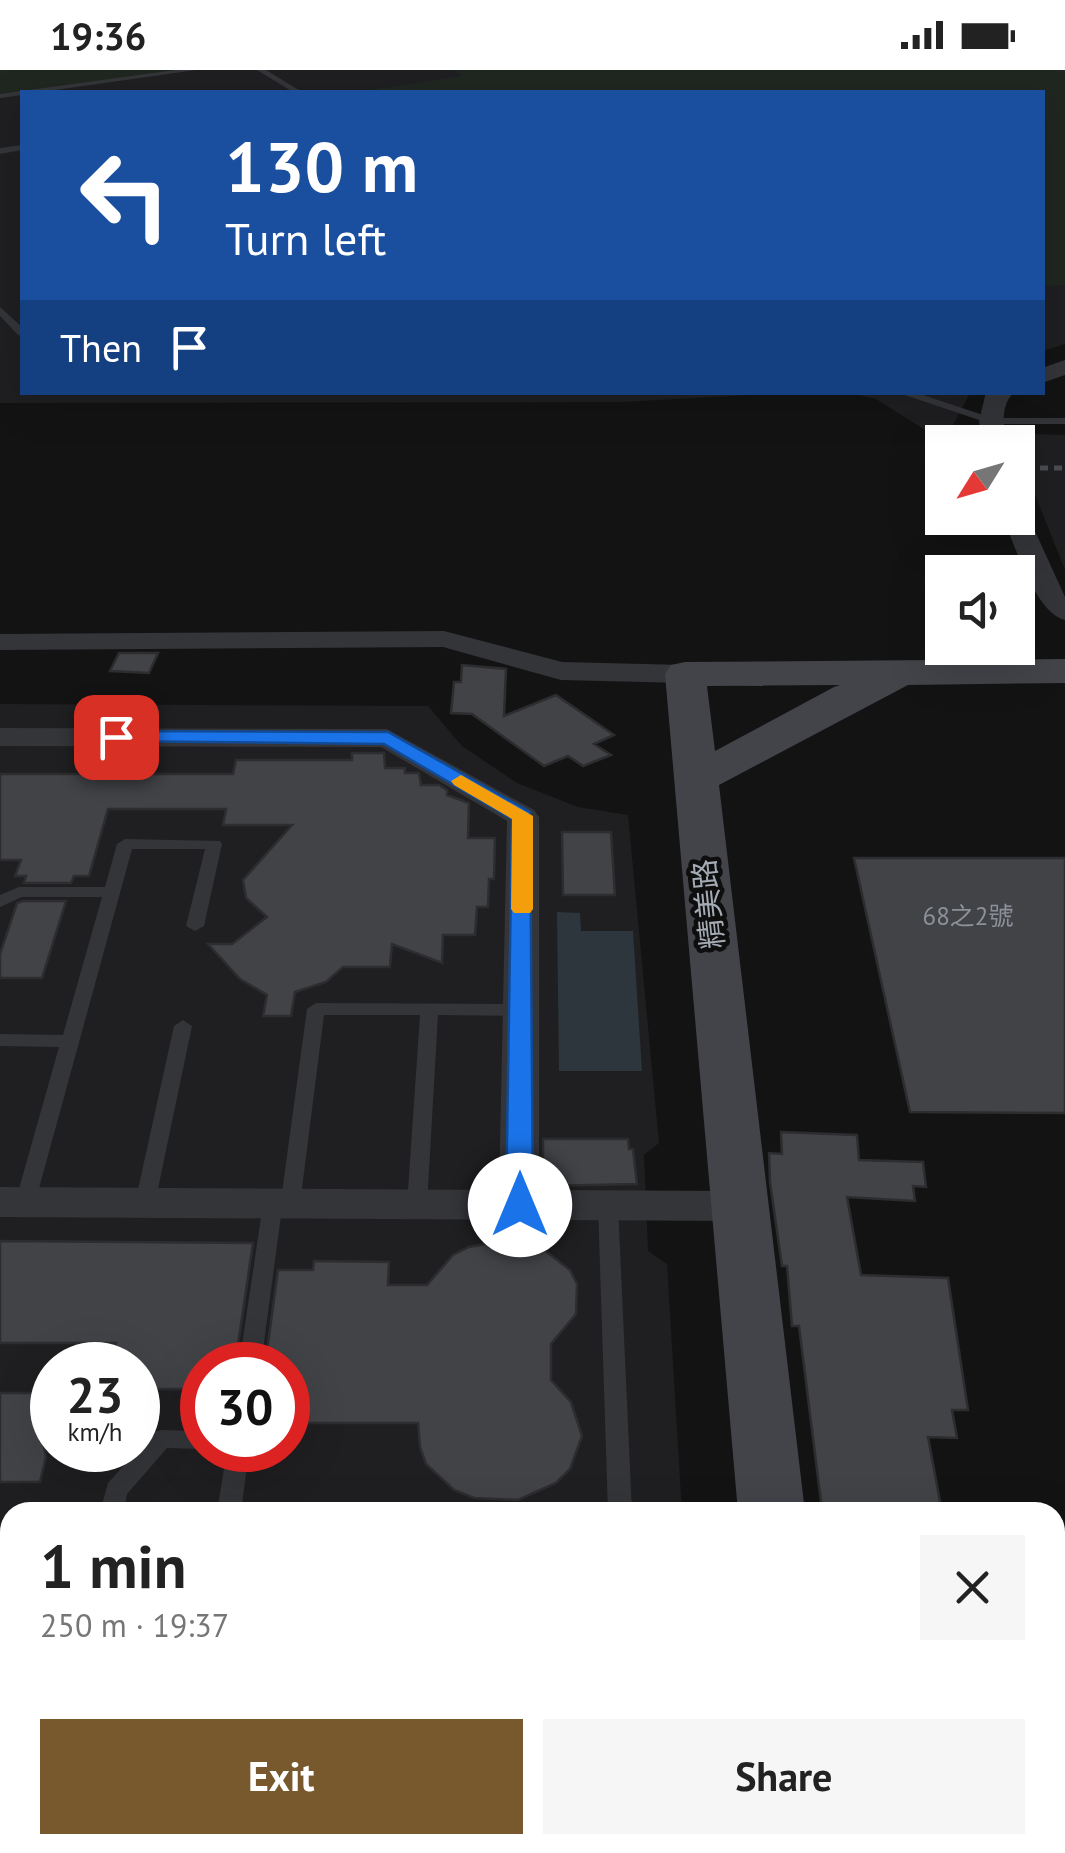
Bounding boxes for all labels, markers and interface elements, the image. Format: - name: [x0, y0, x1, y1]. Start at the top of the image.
- text: 19:36: [50, 11, 146, 60]
- text: 130 m: [225, 121, 418, 211]
- icon: left: [60, 130, 190, 260]
- text: Turn left: [225, 209, 386, 267]
- icon: arrive: [162, 320, 217, 375]
- text: Then: [60, 323, 142, 372]
- north arrow: [925, 425, 1035, 535]
- map controls: [925, 425, 1035, 665]
- button: sound: [925, 555, 1035, 665]
- pin: [74, 695, 159, 780]
- icon: arrive: [89, 710, 144, 765]
- street label: 精美路: [683, 857, 732, 951]
- house number: 68之2號: [923, 900, 1013, 932]
- position arrow: [468, 1153, 572, 1257]
- speed limit sign: 30: [180, 1342, 310, 1472]
- text: 23: [67, 1362, 123, 1427]
- text: km/h: [68, 1416, 122, 1448]
- text: 1 min: [40, 1527, 186, 1605]
- button: close: [920, 1535, 1025, 1640]
- text: 250 m · 19:37: [40, 1604, 229, 1646]
- button: Exit: [40, 1719, 523, 1834]
- button: Share: [543, 1719, 1025, 1834]

